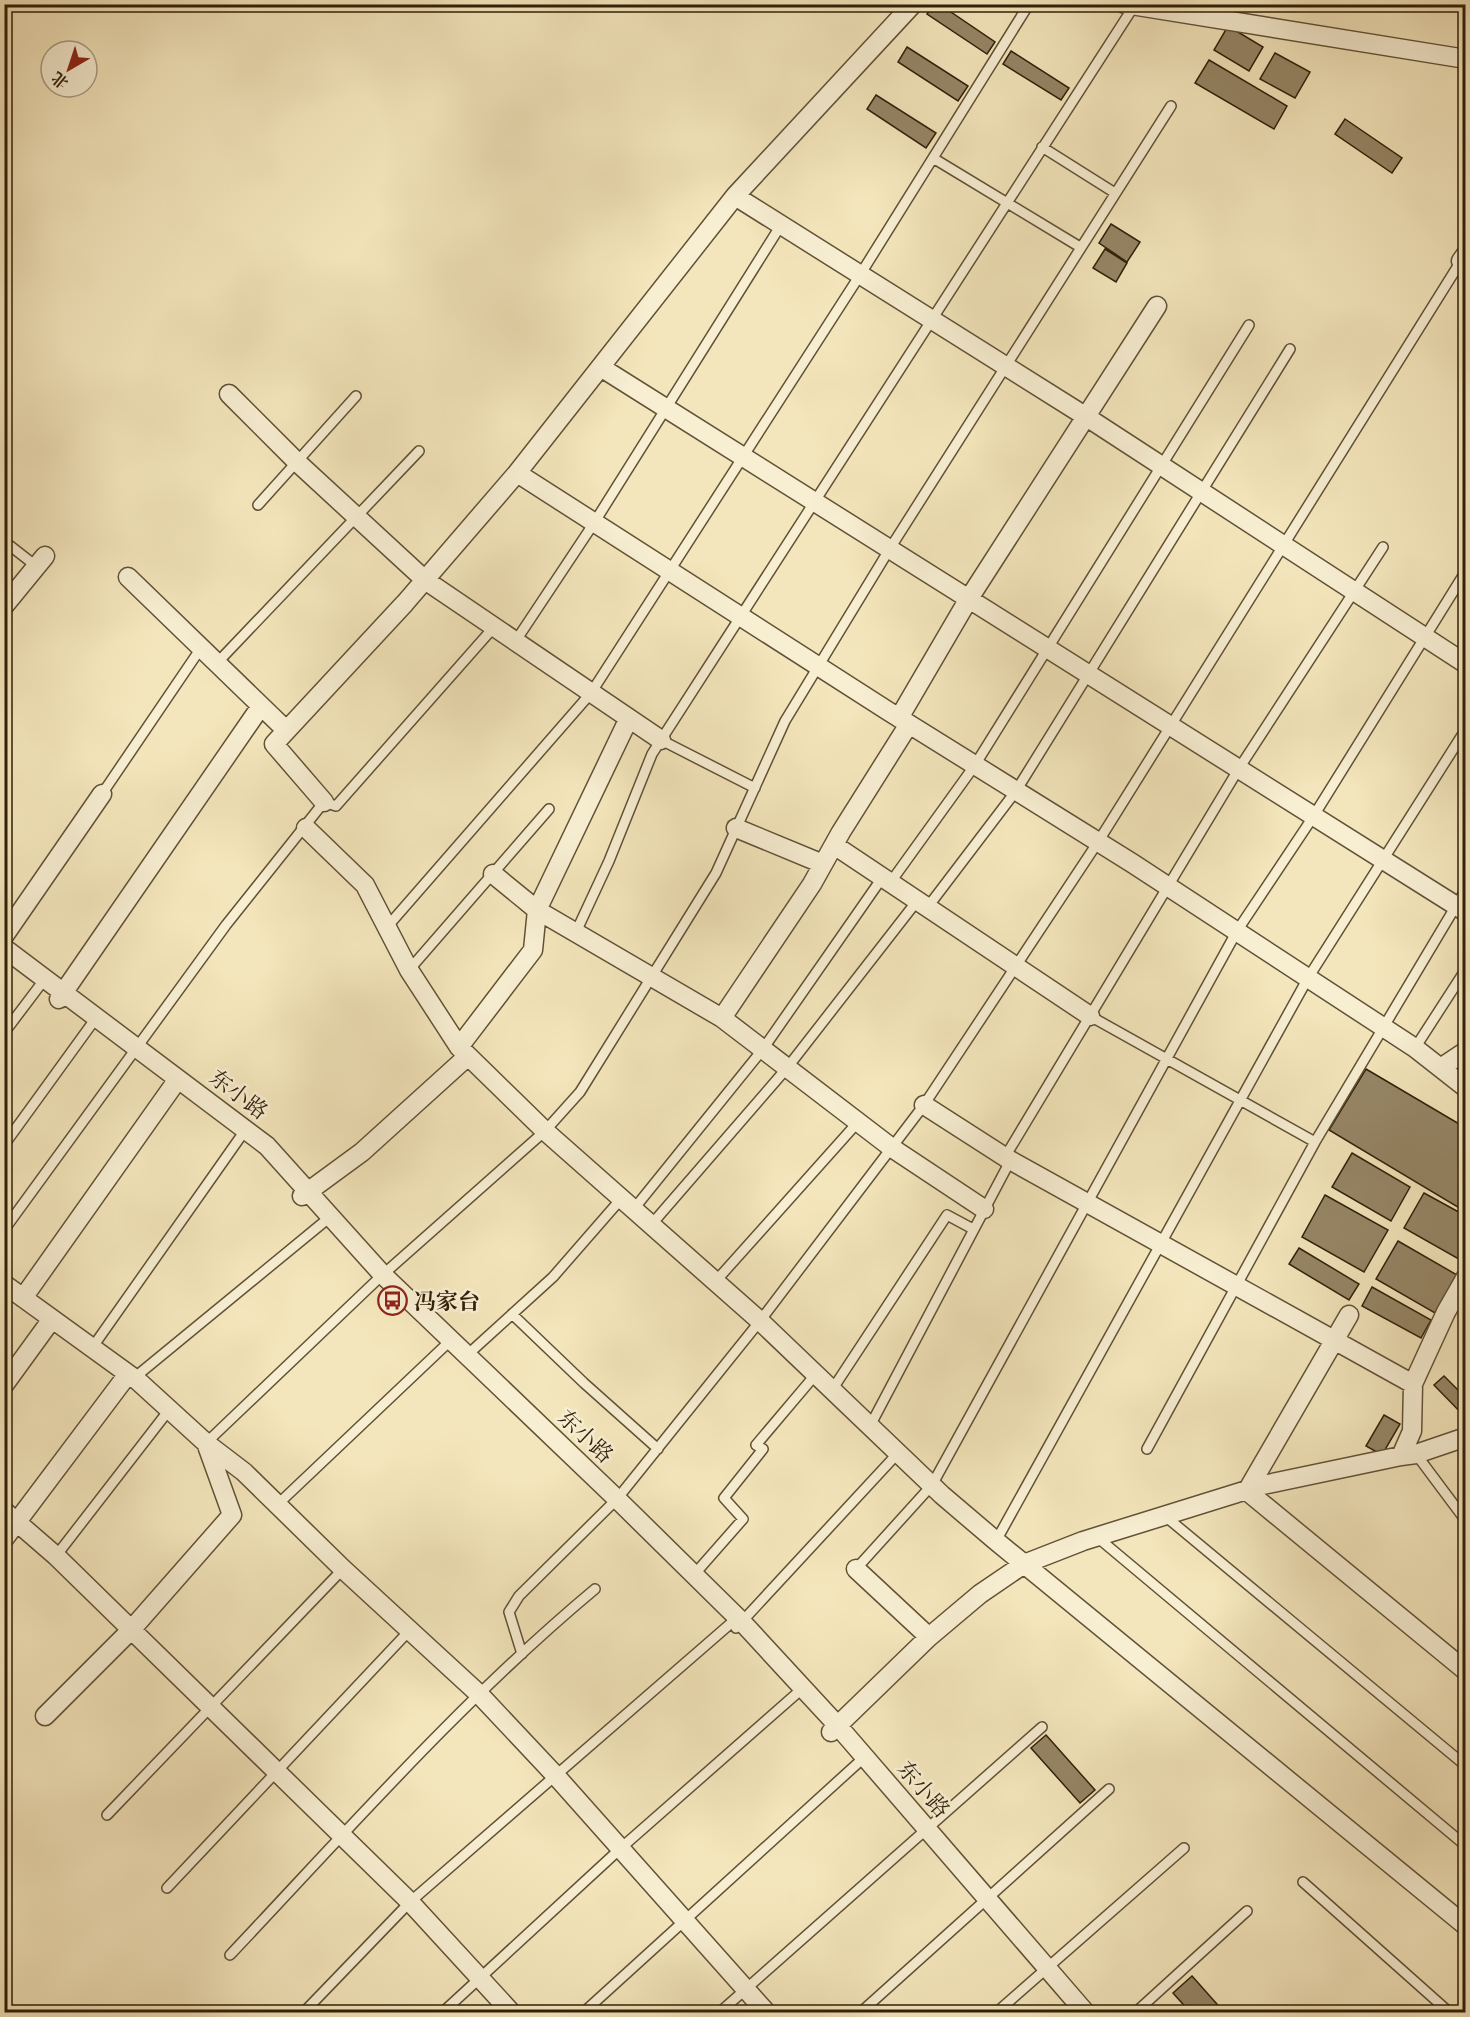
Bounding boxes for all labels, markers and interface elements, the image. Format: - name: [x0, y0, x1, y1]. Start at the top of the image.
- north arrow: [39, 39, 99, 99]
- text: 北: [48, 68, 72, 93]
- street label: 东小路: [204, 1065, 273, 1125]
- bus stop icon: 冯家台: [377, 1285, 409, 1317]
- place label: 冯家台: [414, 1289, 480, 1315]
- street label: 东小路: [552, 1405, 618, 1469]
- street label: 东小路: [892, 1756, 955, 1823]

